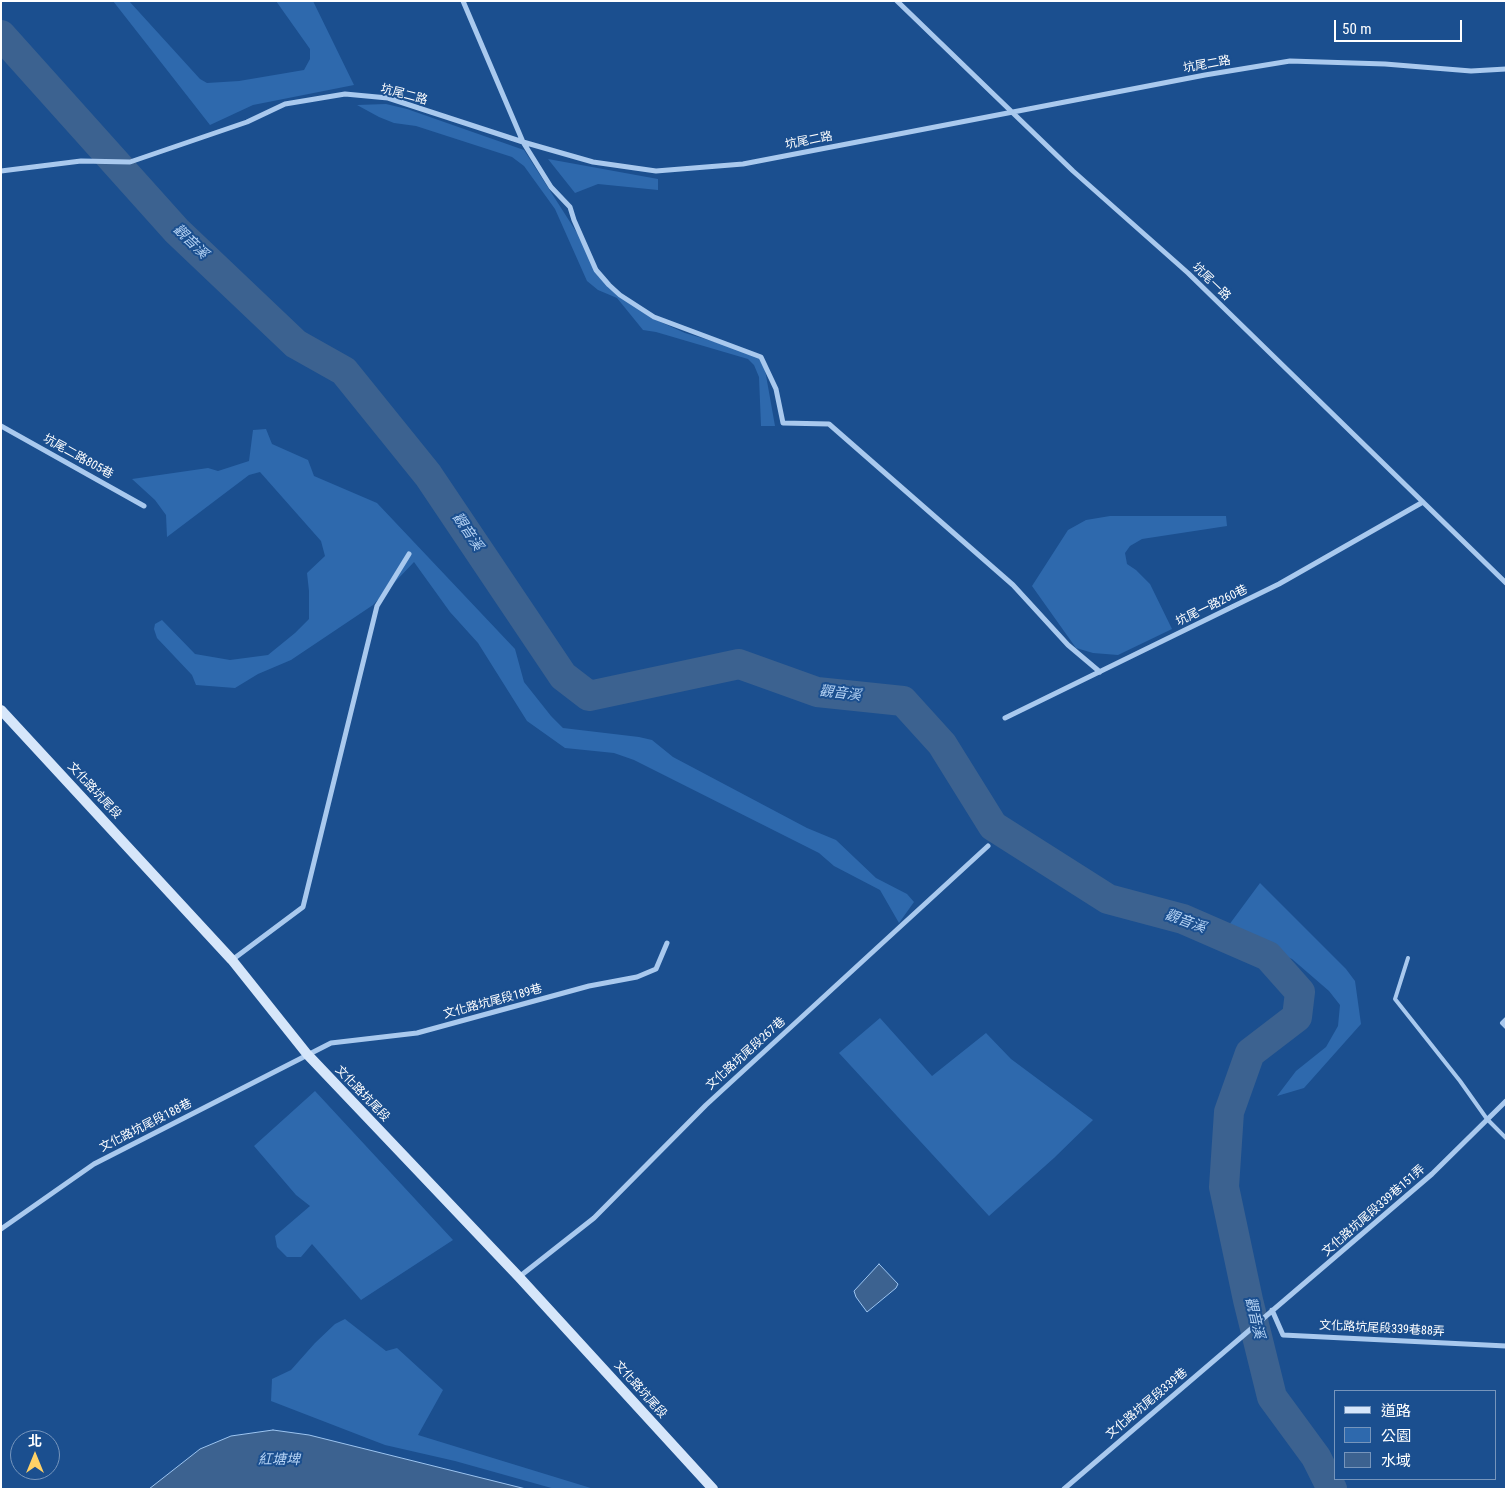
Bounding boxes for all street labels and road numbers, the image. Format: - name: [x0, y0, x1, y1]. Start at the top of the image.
- street label: 坑尾二路: [1182, 54, 1232, 76]
- street label: 坑尾二路: [379, 82, 429, 108]
- street label: 坑尾二路: [784, 129, 834, 153]
- street label: 坑尾一路: [1189, 260, 1233, 304]
- street label: 坑尾二路805巷: [40, 432, 116, 482]
- street label: 坑尾一路260巷: [1174, 582, 1250, 630]
- street label: 文化路坑尾段: [64, 760, 124, 822]
- street label: 文化路坑尾段189巷: [442, 982, 544, 1022]
- street label: 文化路坑尾段267巷: [703, 1015, 789, 1093]
- street label: 文化路坑尾段: [332, 1063, 392, 1125]
- street label: 文化路坑尾段188巷: [97, 1096, 195, 1156]
- street label: 文化路坑尾段339巷151弄: [1320, 1162, 1428, 1260]
- street label: 文化路坑尾段339巷88弄: [1319, 1319, 1445, 1339]
- street label: 文化路坑尾段: [611, 1358, 669, 1422]
- street label: 文化路坑尾段339巷: [1103, 1366, 1191, 1442]

